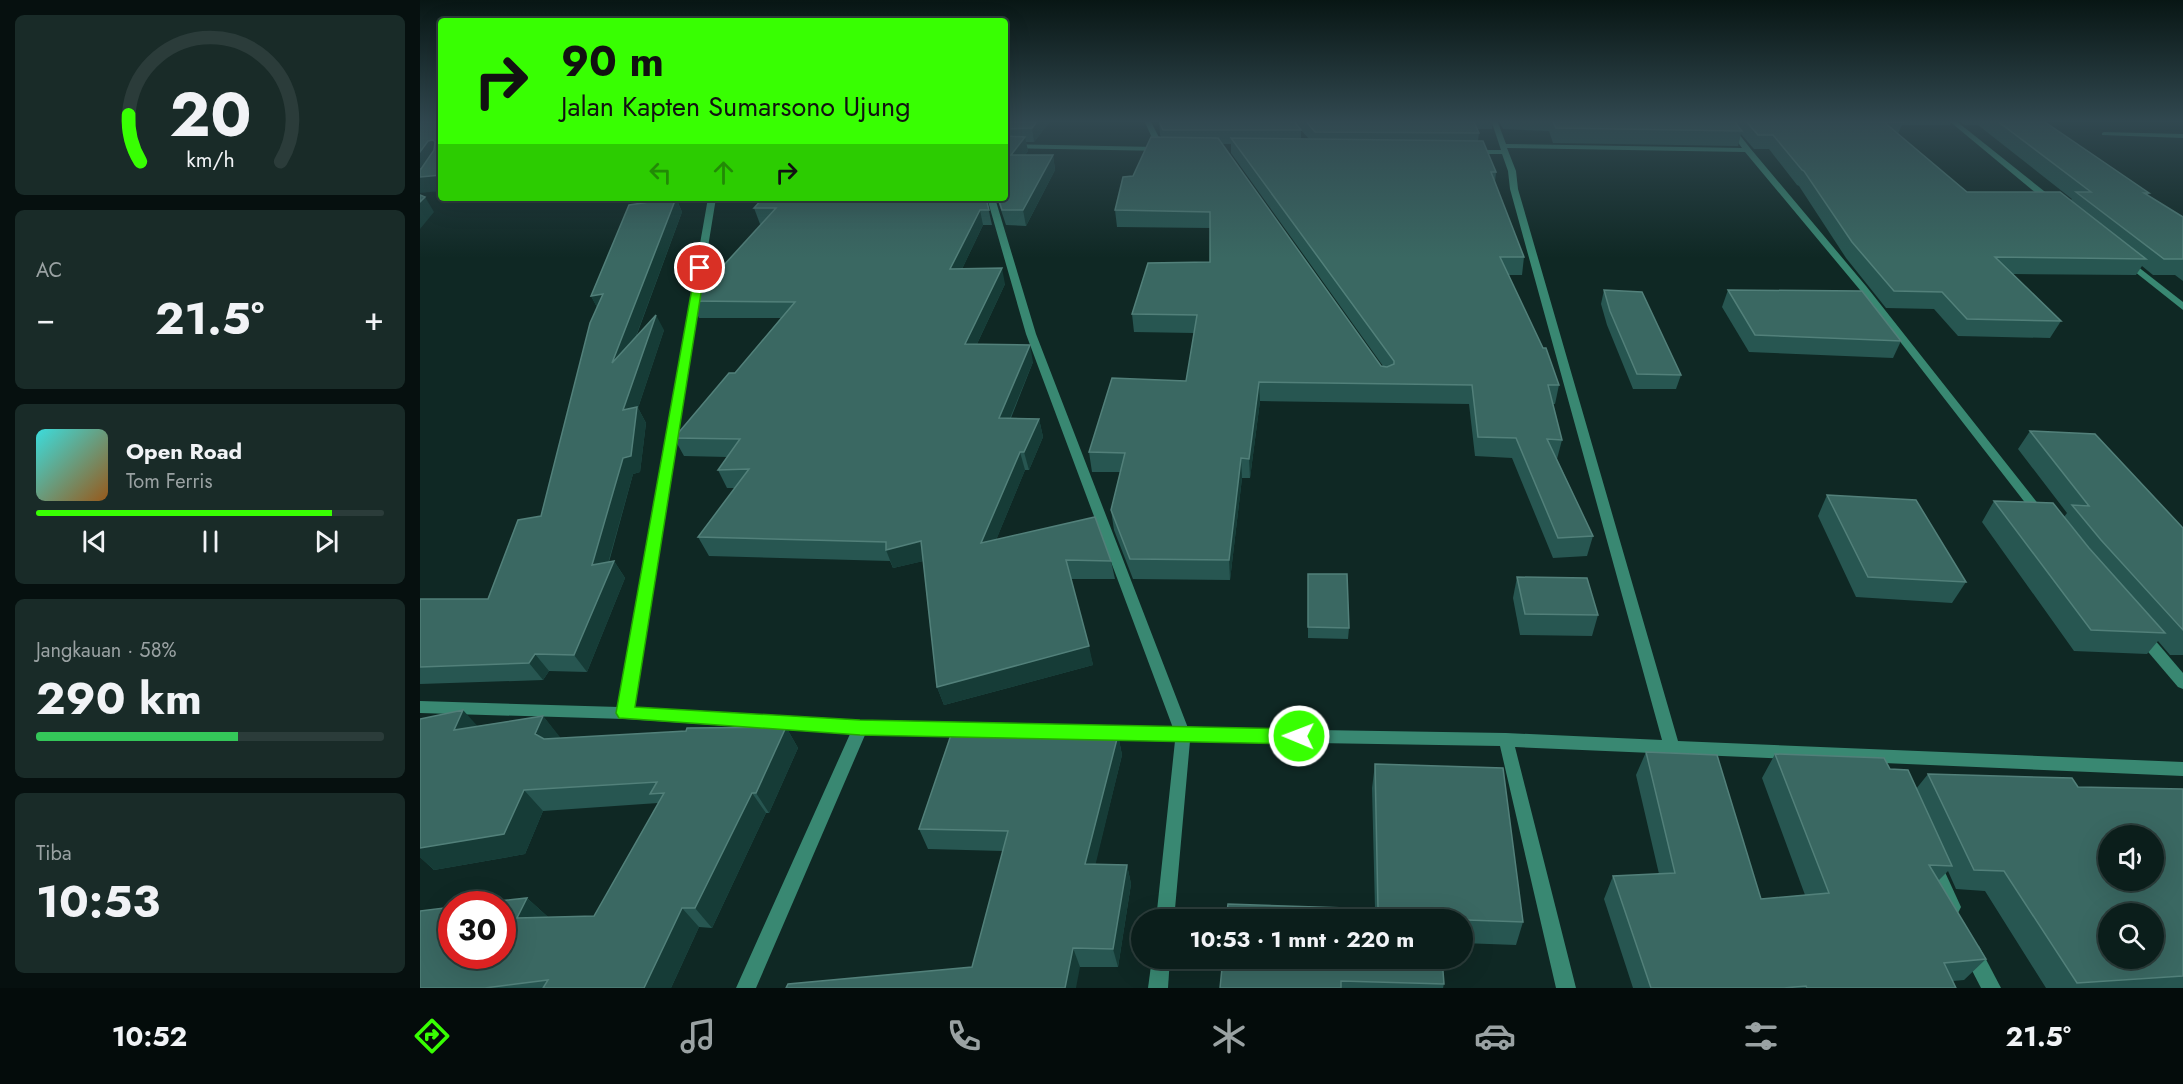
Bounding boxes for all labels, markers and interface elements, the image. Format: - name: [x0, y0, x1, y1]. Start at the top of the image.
- text: 90 m: [561, 31, 664, 92]
- icon: right: [462, 42, 540, 120]
- text: 20: [169, 69, 251, 159]
- text: Jalan Kapten Sumarsono Ujung: [561, 87, 911, 126]
- text: km/h: [186, 144, 234, 175]
- icon: left: [644, 156, 677, 189]
- icon: ahead: [707, 156, 740, 189]
- icon: right: [770, 156, 803, 189]
- pin: [674, 242, 725, 293]
- icon: arrive: [683, 251, 716, 284]
- text: AC: [36, 256, 62, 285]
- text: 21.5°: [155, 286, 264, 351]
- text: −: [36, 295, 55, 342]
- text: +: [364, 295, 384, 342]
- text: Open Road: [126, 435, 242, 467]
- text: Tom Ferris: [126, 467, 213, 496]
- icon: previous: [78, 525, 111, 558]
- icon: pause: [194, 525, 227, 558]
- icon: next: [310, 525, 343, 558]
- text: Jangkauan · 58%: [36, 636, 177, 665]
- text: 290 km: [36, 666, 202, 731]
- position arrow: [1267, 704, 1331, 768]
- map controls: [2098, 825, 2164, 969]
- button: sound: [2098, 825, 2164, 891]
- text: Tiba: [36, 839, 72, 868]
- text: 10:53: [36, 869, 160, 934]
- speed limit sign: 30: [438, 891, 516, 969]
- button: search: [2098, 903, 2164, 969]
- text: 10:53 · 1 mnt · 220 m: [1190, 923, 1414, 955]
- icon: directions: [411, 1015, 453, 1057]
- icon: music: [677, 1015, 719, 1057]
- icon: phone: [943, 1015, 985, 1057]
- icon: climate: [1208, 1015, 1250, 1057]
- icon: car: [1474, 1015, 1516, 1057]
- icon: filters: [1740, 1015, 1782, 1057]
- text: 10:52: [112, 1017, 187, 1056]
- text: 21.5°: [2005, 1017, 2071, 1056]

